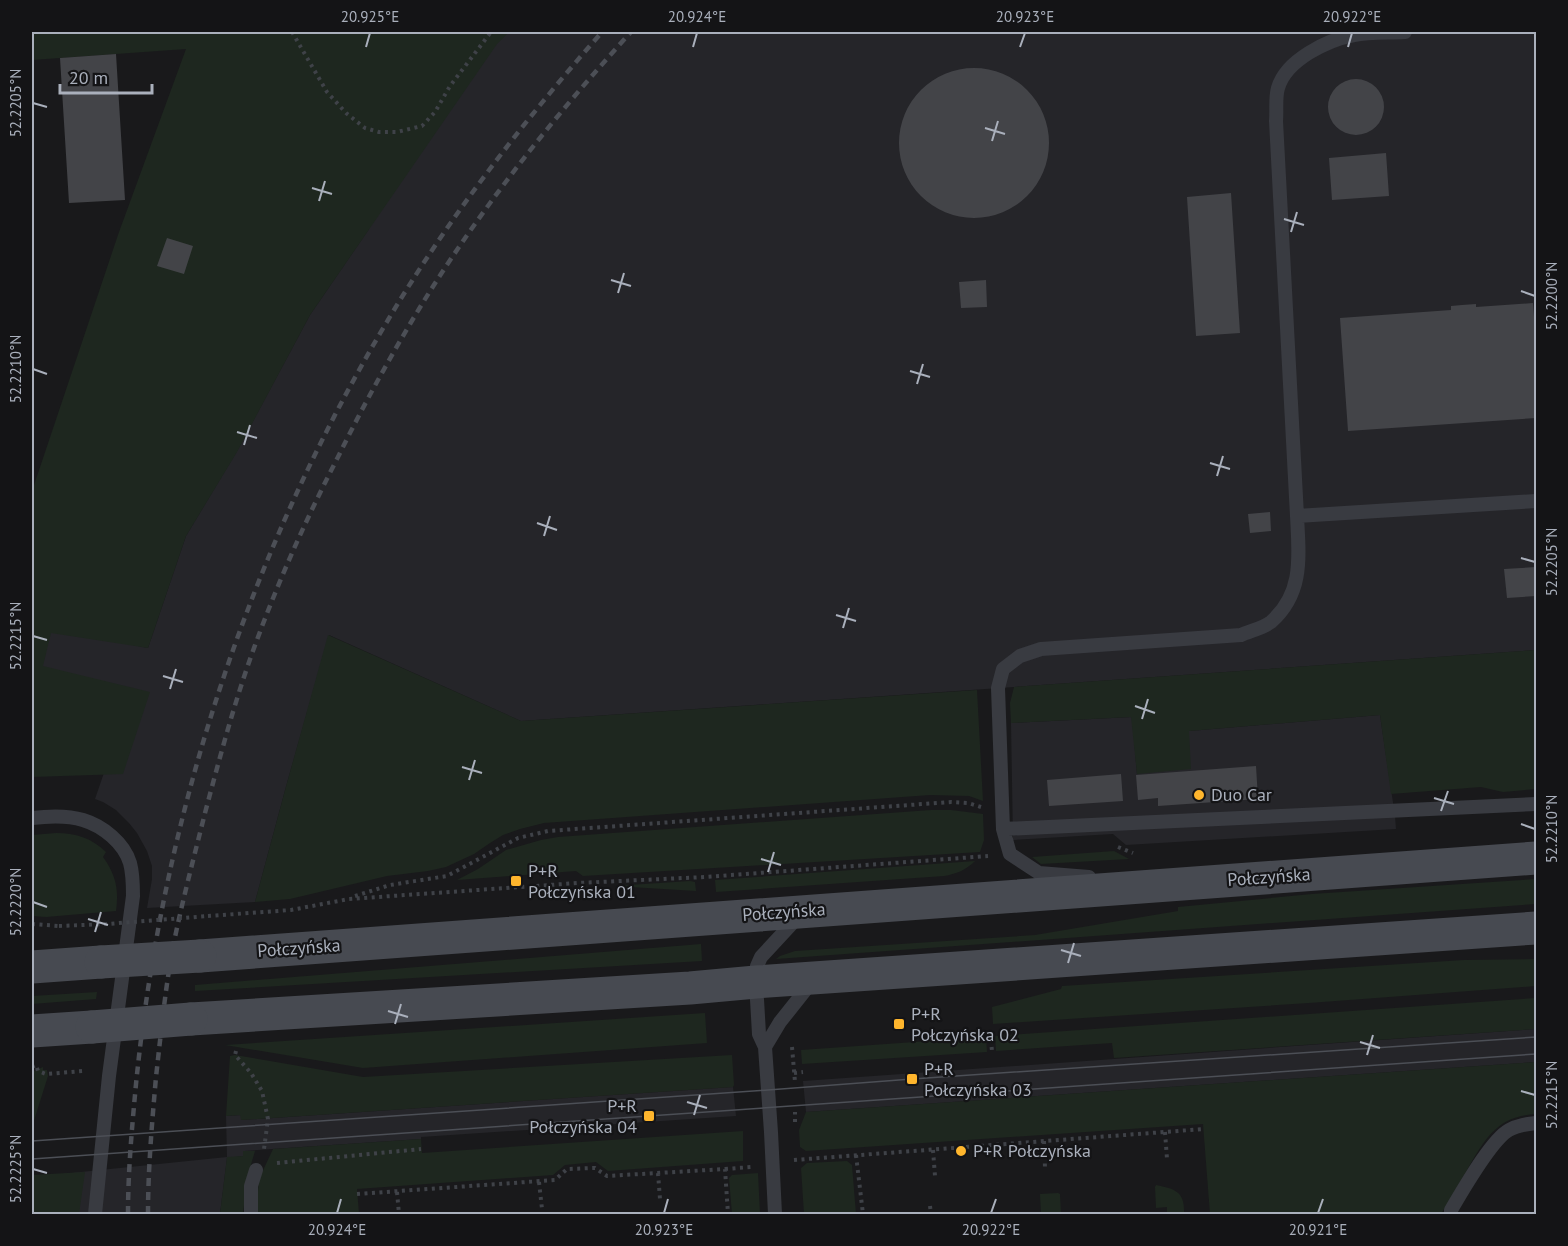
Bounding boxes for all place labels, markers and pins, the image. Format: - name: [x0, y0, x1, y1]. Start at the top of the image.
- place label: Duo Car: [1211, 783, 1272, 806]
- marker: Duo Car: [1192, 788, 1206, 802]
- place label: P+R Połczyńska 01: [528, 859, 636, 903]
- marker: P+R Połczyńska 01: [509, 874, 523, 888]
- place label: P+R Połczyńska 02: [911, 1002, 1019, 1046]
- marker: P+R Połczyńska 02: [892, 1017, 906, 1031]
- place label: P+R Połczyńska 03: [924, 1057, 1032, 1101]
- marker: P+R Połczyńska 03: [905, 1072, 919, 1086]
- place label: P+R Połczyńska 04: [529, 1094, 637, 1138]
- marker: P+R Połczyńska 04: [642, 1109, 656, 1123]
- place label: P+R Połczyńska: [973, 1139, 1091, 1162]
- marker: P+R Połczyńska: [954, 1144, 968, 1158]

